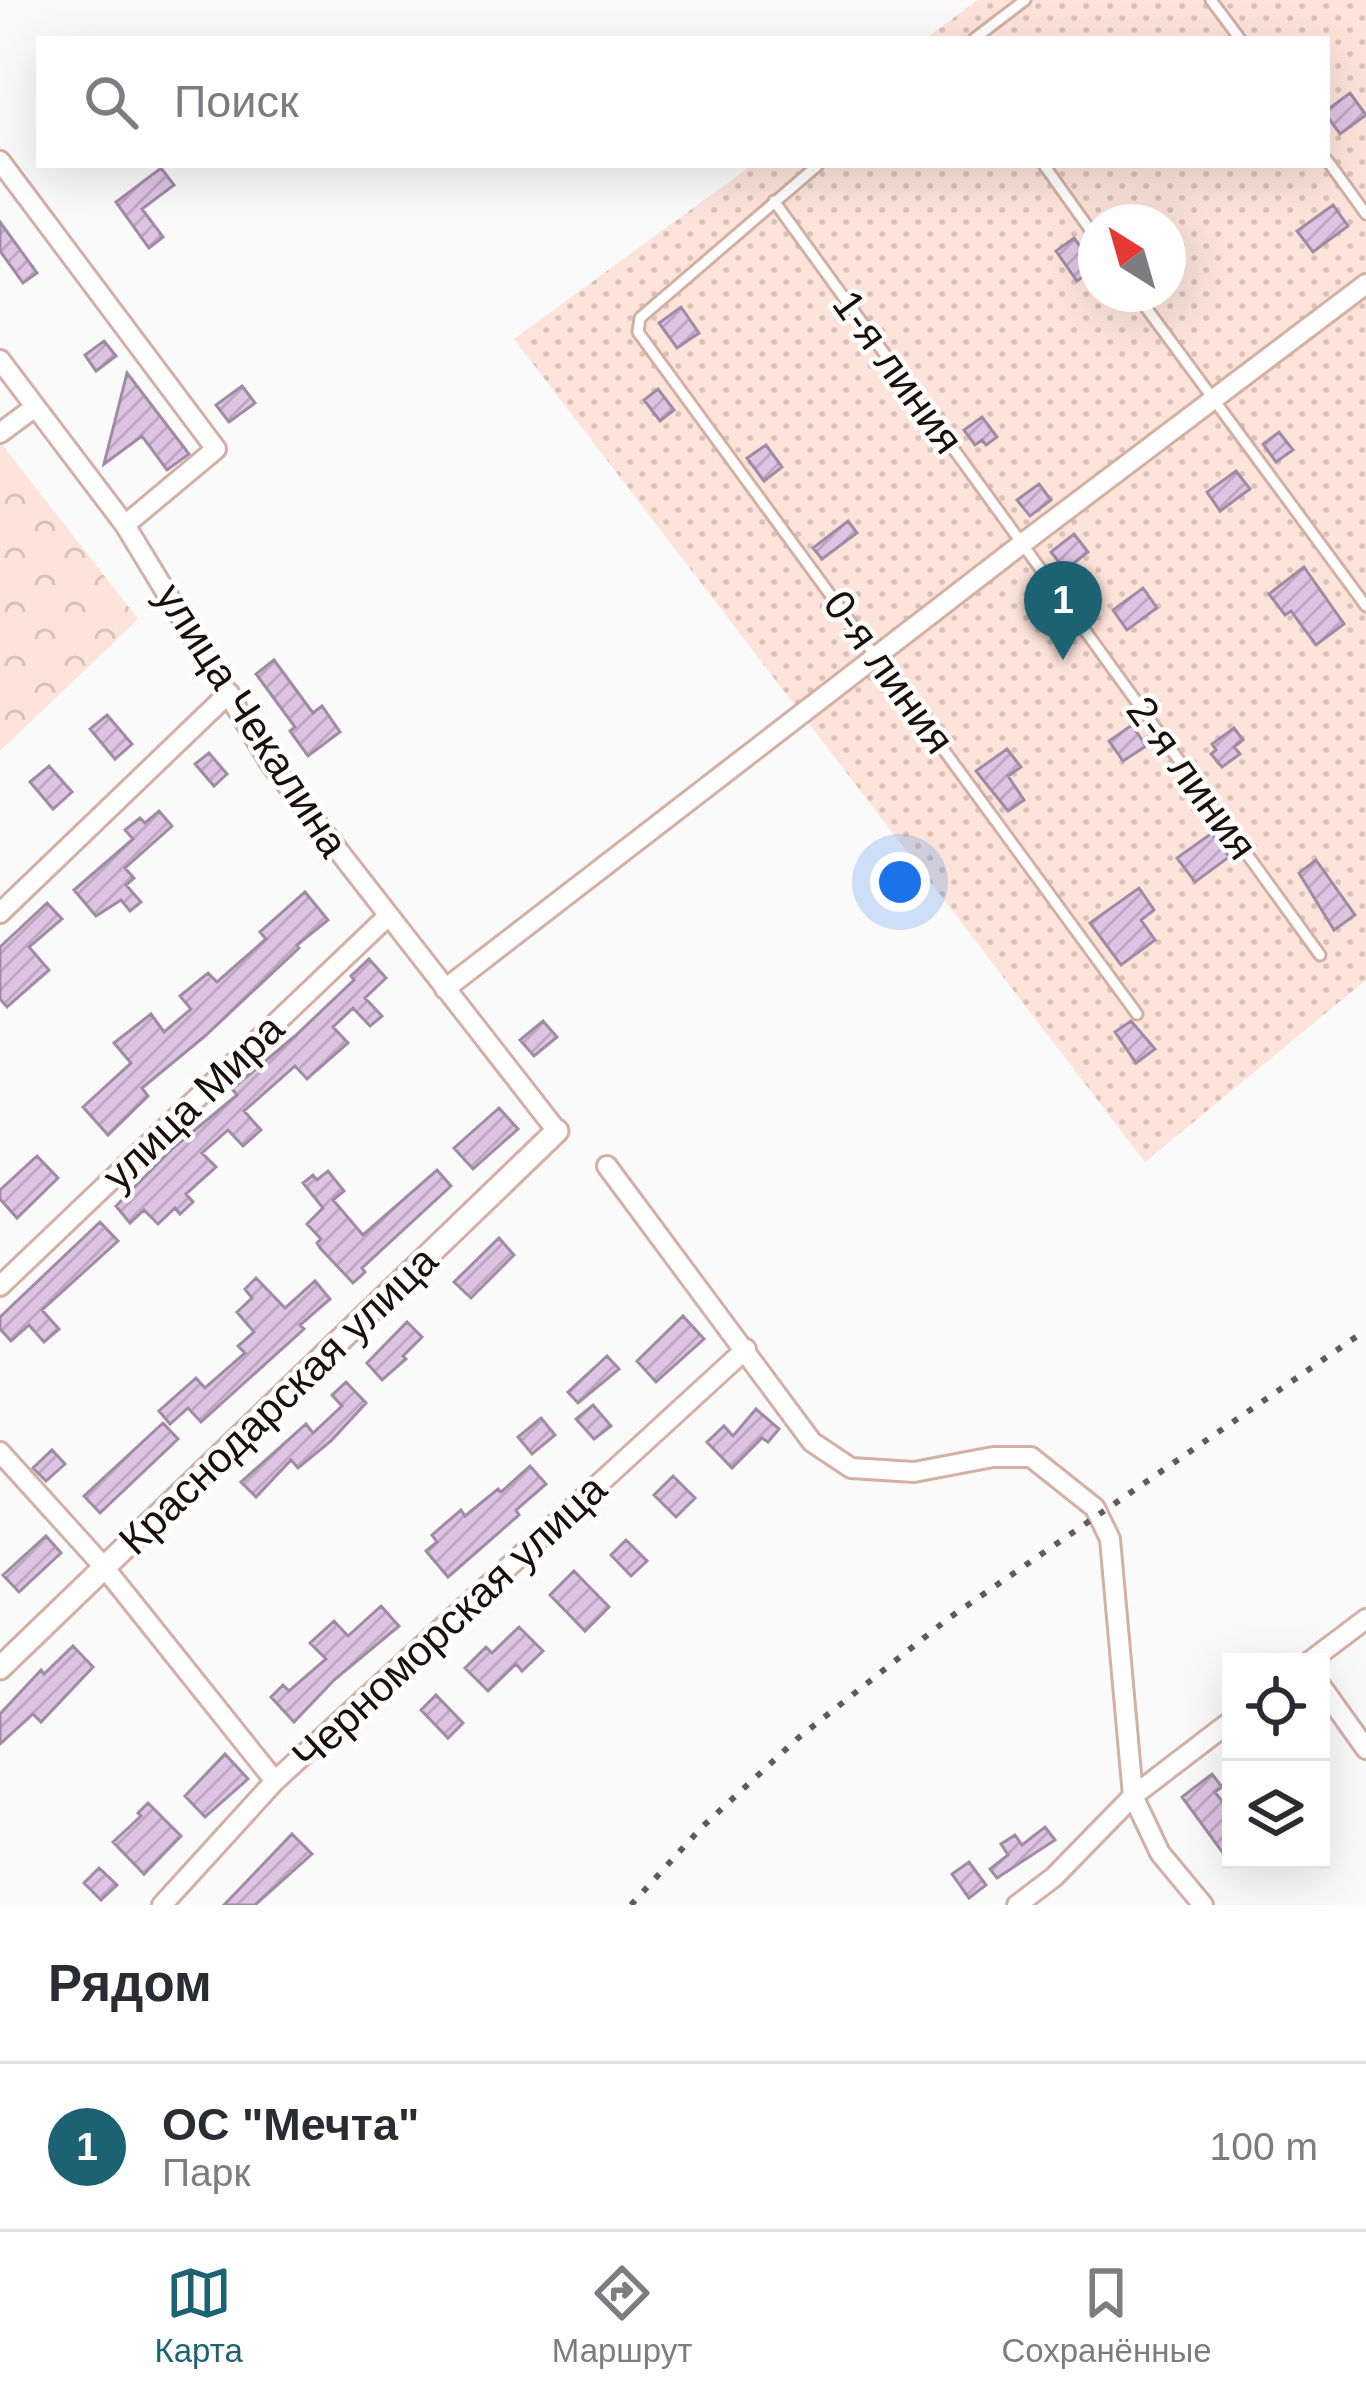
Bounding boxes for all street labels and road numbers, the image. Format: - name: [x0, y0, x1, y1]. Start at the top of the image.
- street label: 1-я линия: [823, 282, 973, 462]
- street label: улица Чекалина: [146, 575, 358, 866]
- street label: 0-я линия: [814, 582, 964, 762]
- street label: 2-я линия: [1117, 688, 1267, 868]
- street label: улица Мира: [93, 1004, 293, 1200]
- street label: Краснодарская улица: [110, 1236, 447, 1564]
- street label: Черноморская улица: [283, 1464, 616, 1779]

